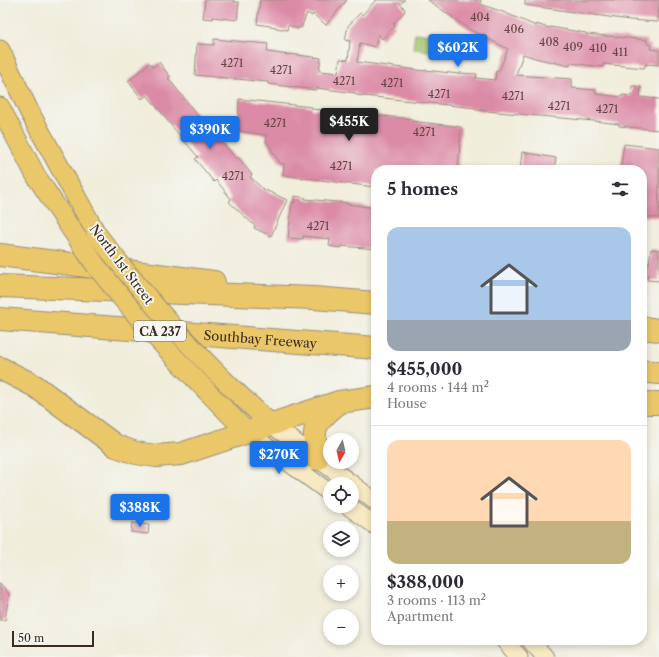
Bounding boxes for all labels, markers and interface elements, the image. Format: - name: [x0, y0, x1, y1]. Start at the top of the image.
- house number: 404: [470, 10, 490, 24]
- house number: 406: [504, 22, 524, 36]
- pin: $602K: [430, 34, 486, 68]
- house number: 408: [539, 35, 559, 49]
- text: $602K: [437, 39, 479, 55]
- house number: 409: [563, 40, 583, 54]
- house number: 410: [589, 41, 607, 55]
- house number: 411: [612, 45, 628, 59]
- house number: 4271: [221, 56, 244, 70]
- house number: 4271: [270, 63, 293, 77]
- house number: 4271: [333, 74, 356, 88]
- house number: 4271: [381, 76, 404, 90]
- house number: 4271: [428, 87, 451, 101]
- house number: 4271: [502, 89, 525, 103]
- house number: 4271: [548, 99, 571, 113]
- house number: 4271: [596, 102, 619, 116]
- pin: $455K: [321, 108, 377, 142]
- text: $455K: [329, 113, 369, 129]
- pin: $390K: [182, 116, 238, 150]
- house number: 4271: [264, 116, 287, 130]
- text: $390K: [189, 121, 231, 137]
- house number: 4271: [413, 125, 436, 139]
- house number: 4271: [330, 159, 353, 173]
- house number: 4271: [222, 169, 245, 183]
- icon: filters: [609, 178, 631, 200]
- text: 5 homes: [387, 179, 458, 199]
- house number: 4271: [307, 219, 330, 233]
- street label: North 1st Street: [87, 221, 158, 307]
- icon: home: [473, 253, 545, 325]
- road number: CA 237: [134, 321, 186, 341]
- street label: Southbay Freeway: [203, 327, 318, 351]
- text: $455,000: [387, 359, 462, 379]
- text: 4 rooms · 144 m²: [387, 379, 489, 395]
- text: House: [387, 395, 427, 411]
- north arrow: [323, 433, 359, 469]
- map controls: [323, 433, 359, 645]
- pin: $270K: [251, 441, 307, 475]
- text: $270K: [259, 446, 299, 462]
- icon: home: [473, 466, 545, 538]
- button: locate: [323, 477, 359, 513]
- pin: $388K: [112, 494, 168, 528]
- text: $388K: [120, 499, 161, 515]
- button: layers: [323, 521, 359, 557]
- button: +: [323, 565, 359, 601]
- text: $388,000: [387, 572, 464, 592]
- text: 3 rooms · 113 m²: [387, 592, 486, 608]
- text: Apartment: [387, 608, 454, 624]
- button: −: [323, 609, 359, 645]
- scale bar: [12, 629, 94, 648]
- text: 50 m: [18, 631, 44, 645]

